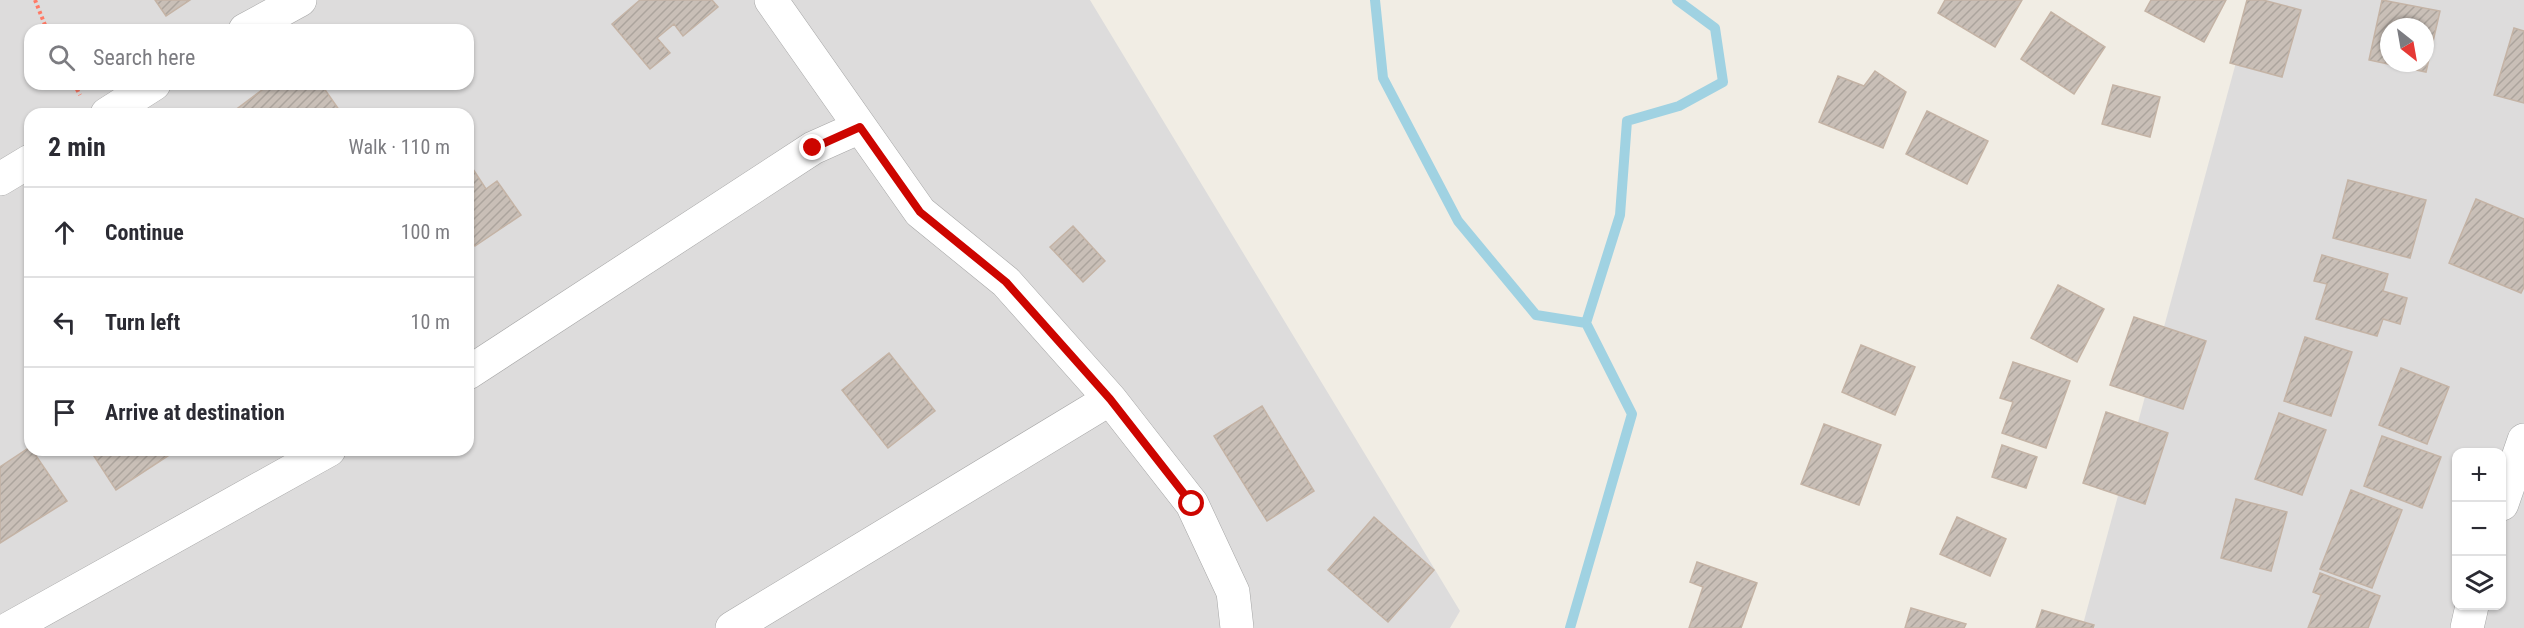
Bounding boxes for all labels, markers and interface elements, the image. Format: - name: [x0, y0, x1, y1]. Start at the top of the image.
- north arrow: [2380, 18, 2434, 72]
- search box: [24, 24, 474, 90]
- icon: search: [45, 41, 78, 74]
- text: Search here: [93, 45, 195, 70]
- text: 2 min: [48, 132, 106, 162]
- route end: [799, 134, 825, 160]
- text: Walk · 110 m: [349, 135, 450, 159]
- icon: ahead: [48, 216, 81, 249]
- text: Continue: [105, 220, 184, 245]
- text: 100 m: [401, 220, 450, 244]
- icon: left: [48, 306, 81, 339]
- text: Turn left: [105, 310, 180, 335]
- text: 10 m: [411, 310, 450, 334]
- icon: arrive: [48, 396, 81, 429]
- text: Arrive at destination: [105, 400, 285, 425]
- map controls: [2452, 448, 2506, 610]
- button: +: [2452, 448, 2506, 502]
- route start: [1178, 490, 1204, 516]
- button: −: [2452, 502, 2506, 556]
- button: layers: [2452, 556, 2506, 610]

